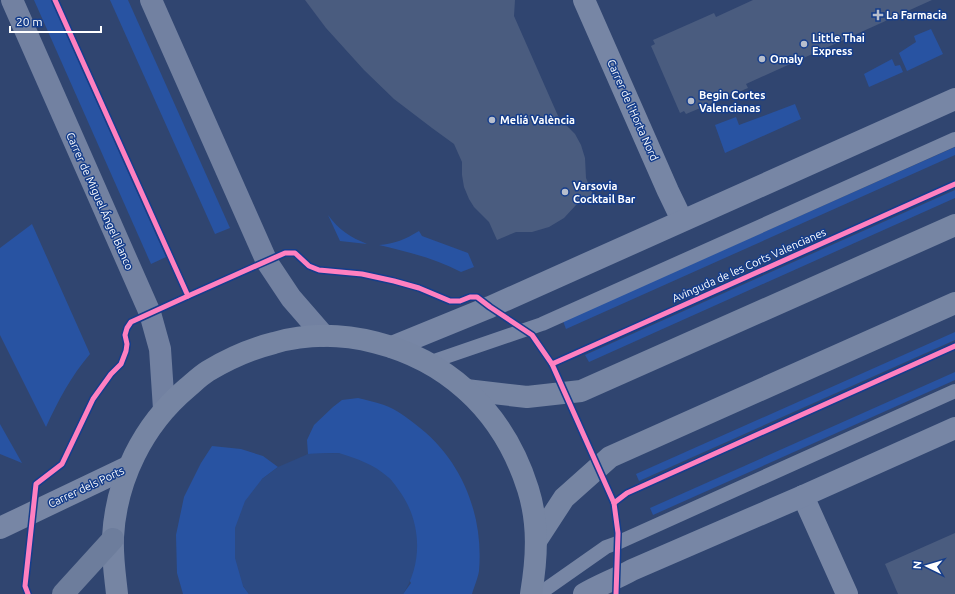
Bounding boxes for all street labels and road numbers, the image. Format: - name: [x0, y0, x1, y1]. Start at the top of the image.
- street label: Carrer de l'Horta Nord: [605, 57, 661, 163]
- street label: Carrer de Miguel Ángel Blanco: [64, 130, 137, 272]
- street label: Avinguda de les Corts Valencianes: [670, 225, 828, 304]
- street label: Carrer dels Ports: [46, 464, 126, 510]

